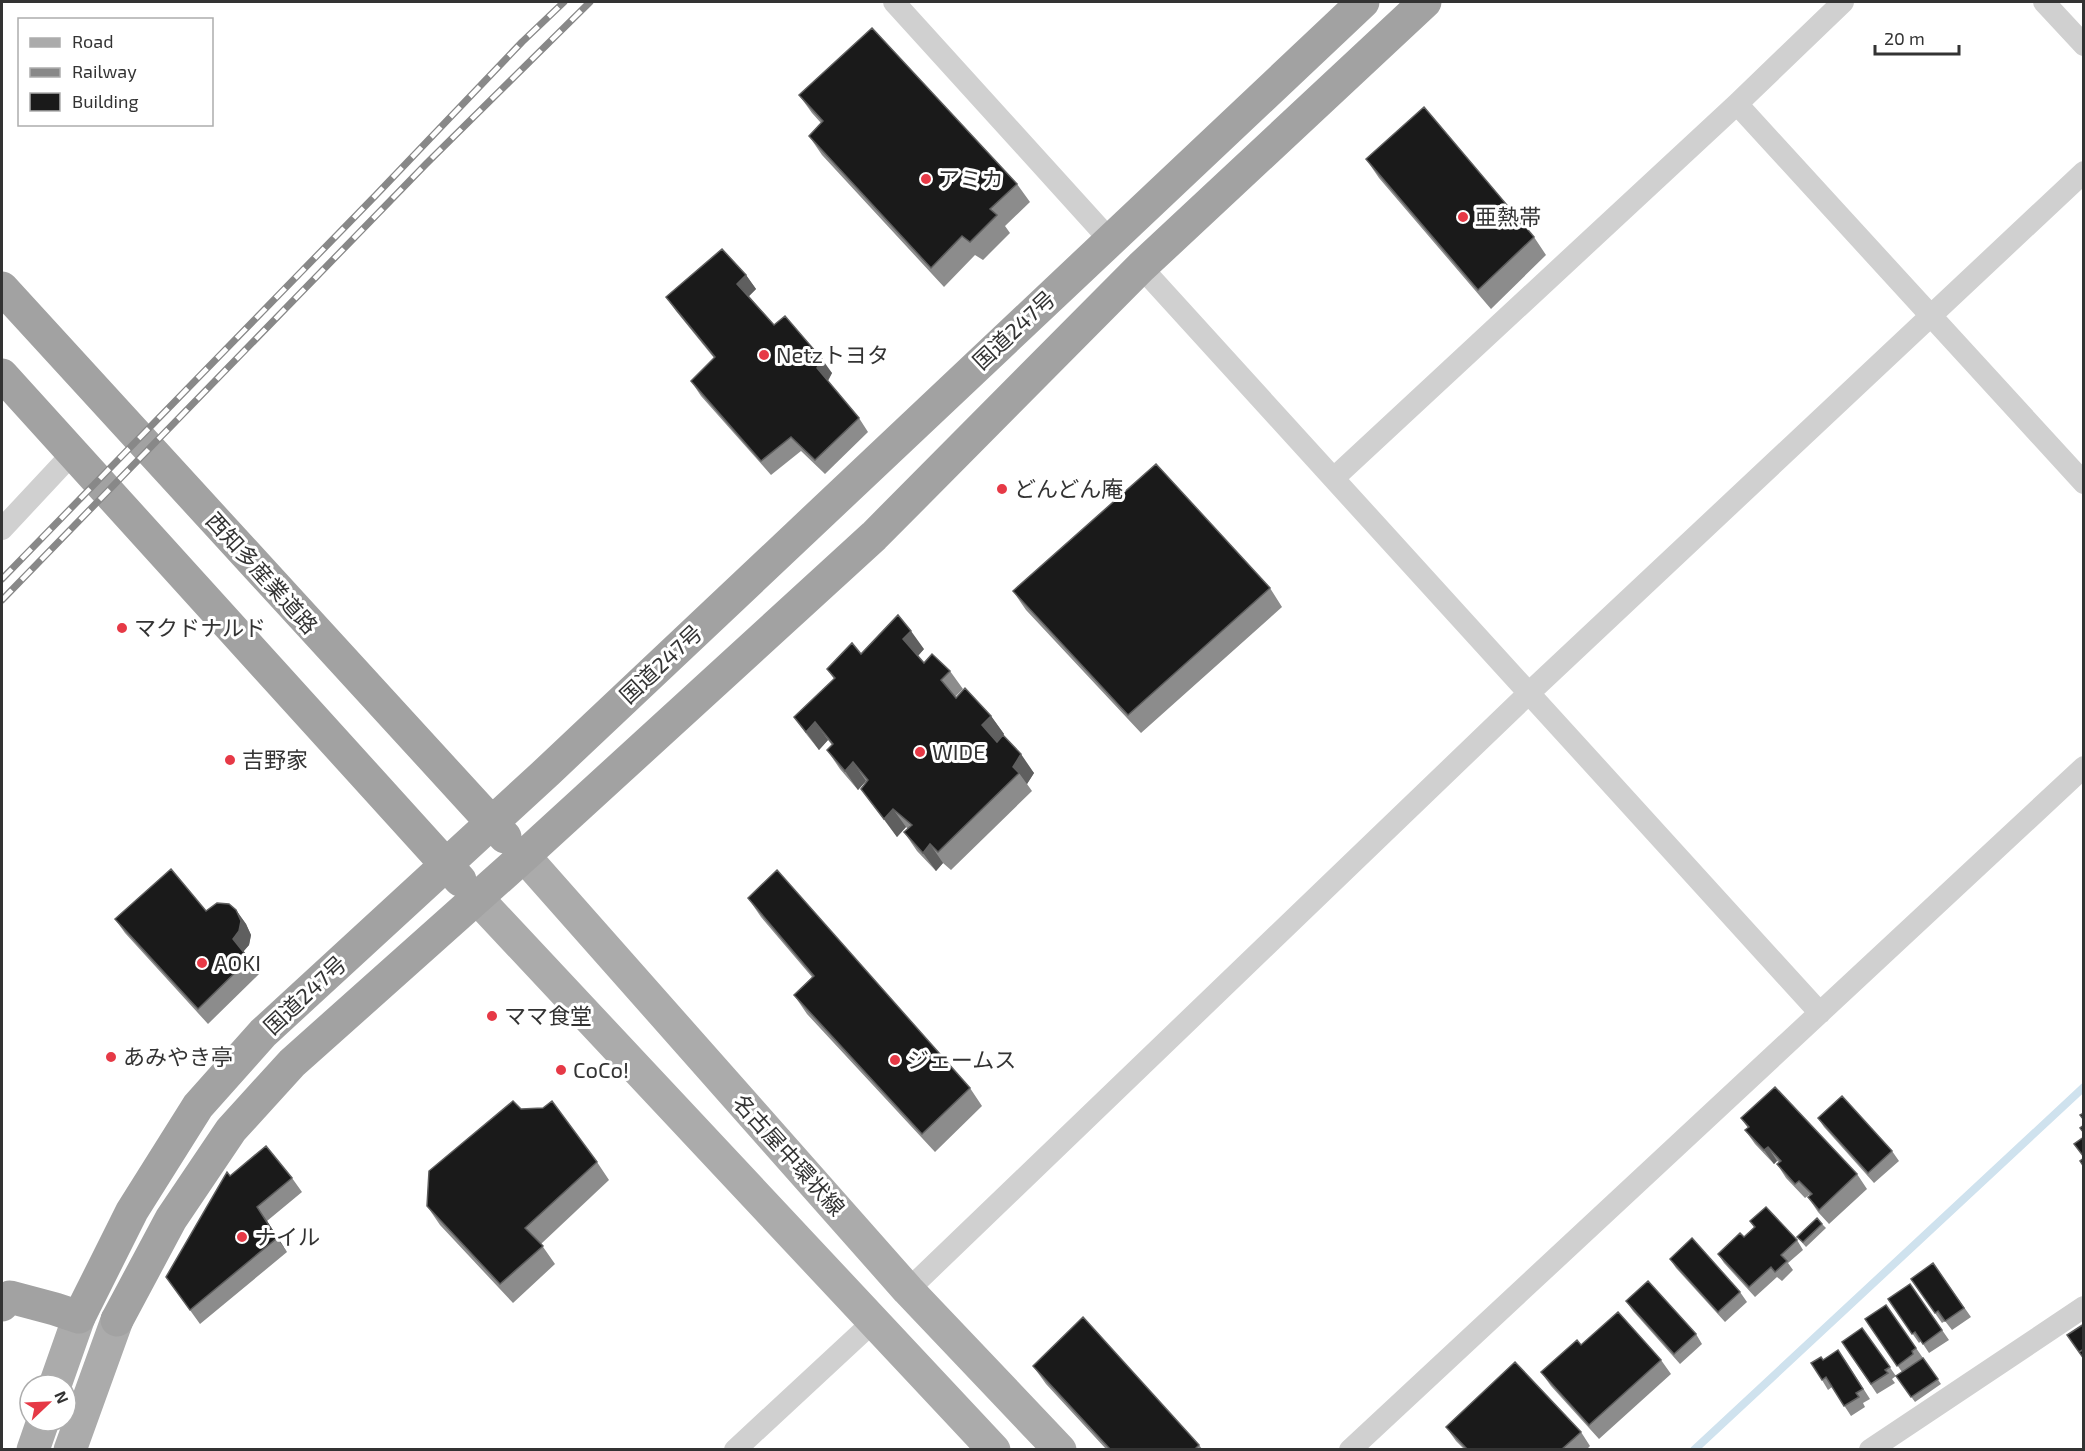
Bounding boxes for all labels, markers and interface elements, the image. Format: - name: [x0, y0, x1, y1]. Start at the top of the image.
- legend: [18, 18, 213, 126]
- scale bar: [1875, 18, 1959, 56]
- text: 20 m: [1884, 27, 1925, 49]
- text: Road: [72, 30, 113, 52]
- text: Railway: [72, 60, 137, 82]
- text: Building: [72, 90, 139, 112]
- place label: アミカ: [938, 165, 1004, 191]
- marker: アミカ: [919, 172, 933, 186]
- place label: 亜熱帯: [1475, 203, 1541, 229]
- marker: 亜熱帯: [1456, 210, 1470, 224]
- street label: 国道247号: [967, 285, 1060, 374]
- place label: Netzトヨタ: [776, 341, 889, 367]
- marker: Netzトヨタ: [757, 348, 771, 362]
- place label: どんどん庵: [1014, 475, 1123, 501]
- marker: どんどん庵: [995, 482, 1009, 496]
- street label: 西知多産業道路: [202, 506, 324, 638]
- place label: マクドナルド: [134, 614, 266, 640]
- street label: 国道247号: [614, 619, 707, 708]
- marker: マクドナルド: [115, 621, 129, 635]
- place label: WIDE: [932, 738, 986, 764]
- marker: WIDE: [913, 745, 927, 759]
- place label: 吉野家: [242, 746, 308, 772]
- marker: 吉野家: [223, 753, 237, 767]
- place label: AOKI: [214, 949, 261, 975]
- street label: 国道247号: [258, 950, 351, 1039]
- marker: AOKI: [195, 956, 209, 970]
- place label: ママ食堂: [504, 1002, 592, 1028]
- marker: ママ食堂: [485, 1009, 499, 1023]
- place label: あみやき亭: [123, 1043, 233, 1069]
- place label: ジェームス: [907, 1046, 1016, 1072]
- marker: あみやき亭: [104, 1050, 118, 1064]
- marker: ジェームス: [888, 1053, 902, 1067]
- place label: CoCo!: [573, 1056, 629, 1082]
- marker: CoCo!: [554, 1063, 568, 1077]
- street label: 名古屋中環状線: [729, 1088, 851, 1220]
- place label: ナイル: [254, 1223, 320, 1249]
- marker: ナイル: [235, 1230, 249, 1244]
- north arrow: [18, 1373, 78, 1433]
- text: N: [51, 1388, 73, 1406]

